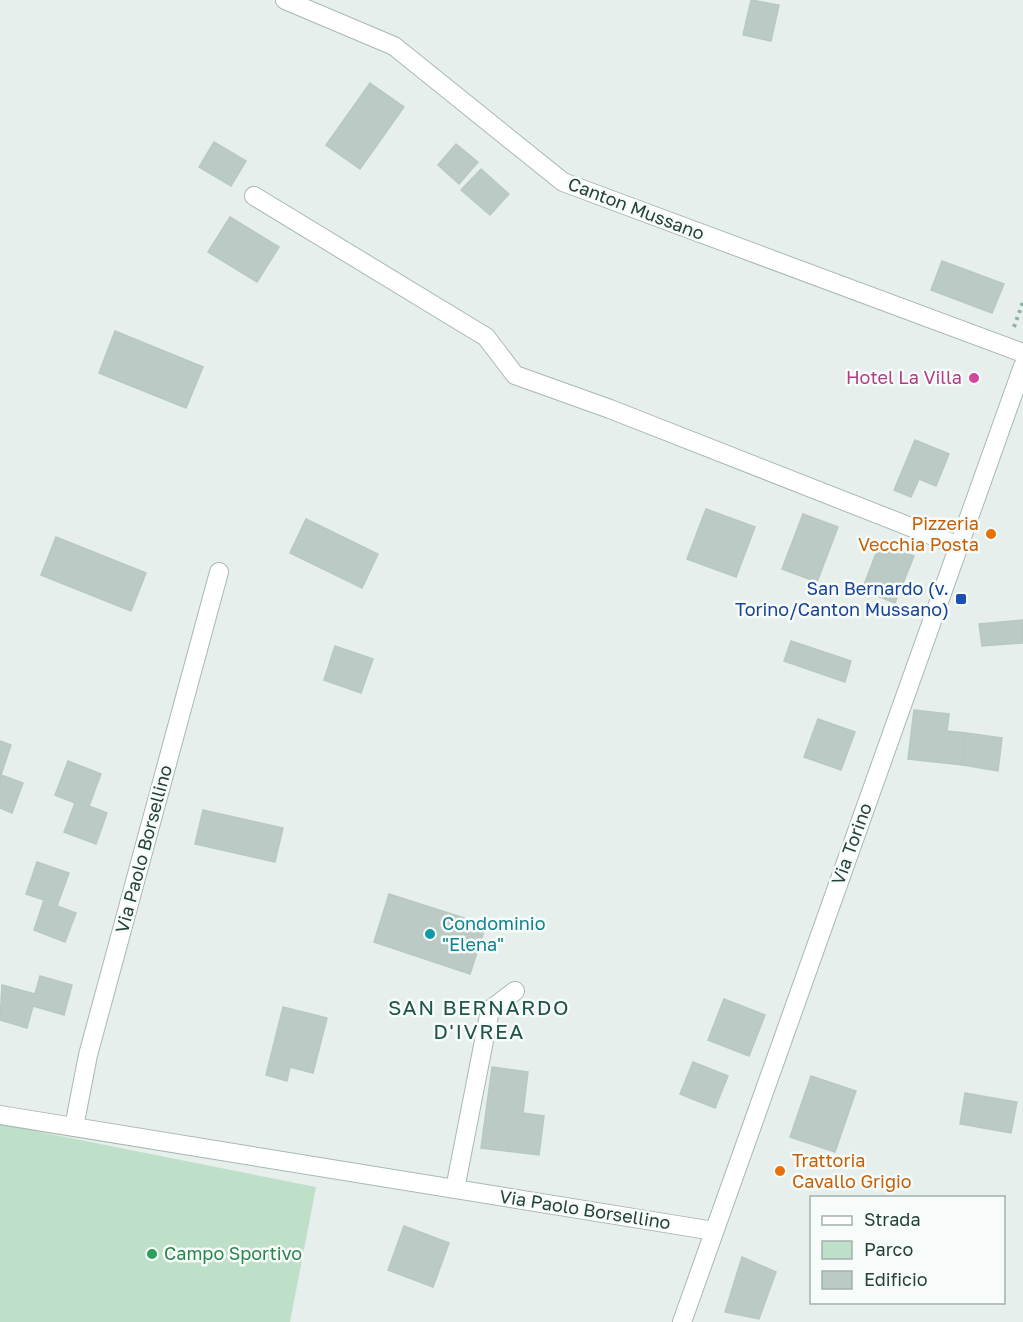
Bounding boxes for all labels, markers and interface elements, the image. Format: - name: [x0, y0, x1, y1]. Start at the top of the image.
- street label: Canton Mussano: [565, 172, 708, 244]
- place label: Hotel La Villa: [846, 366, 962, 388]
- marker: Hotel La Villa: [967, 371, 981, 385]
- place label: Pizzeria Vecchia Posta: [858, 512, 979, 555]
- marker: Pizzeria Vecchia Posta: [984, 527, 998, 541]
- place label: San Bernardo (v. Torino/Canton Mussano): [735, 577, 949, 620]
- marker: San Bernardo (v. Torino/Canton Mussano): [954, 592, 968, 606]
- street label: Via Paolo Borsellino: [110, 762, 176, 935]
- street label: Via Torino: [826, 800, 876, 888]
- place label: Condominio "Elena": [442, 912, 545, 955]
- marker: Condominio "Elena": [423, 927, 437, 941]
- district label: SAN BERNARDO D'IVREA: [388, 994, 570, 1044]
- place label: Trattoria Cavallo Grigio: [792, 1149, 912, 1192]
- marker: Trattoria Cavallo Grigio: [773, 1164, 787, 1178]
- street label: Via Paolo Borsellino: [498, 1185, 672, 1233]
- legend: [810, 1196, 1005, 1304]
- text: Strada: [864, 1208, 921, 1230]
- text: Parco: [864, 1238, 913, 1260]
- place label: Campo Sportivo: [164, 1242, 302, 1264]
- marker: Campo Sportivo: [145, 1247, 159, 1261]
- text: Edificio: [864, 1268, 928, 1290]

